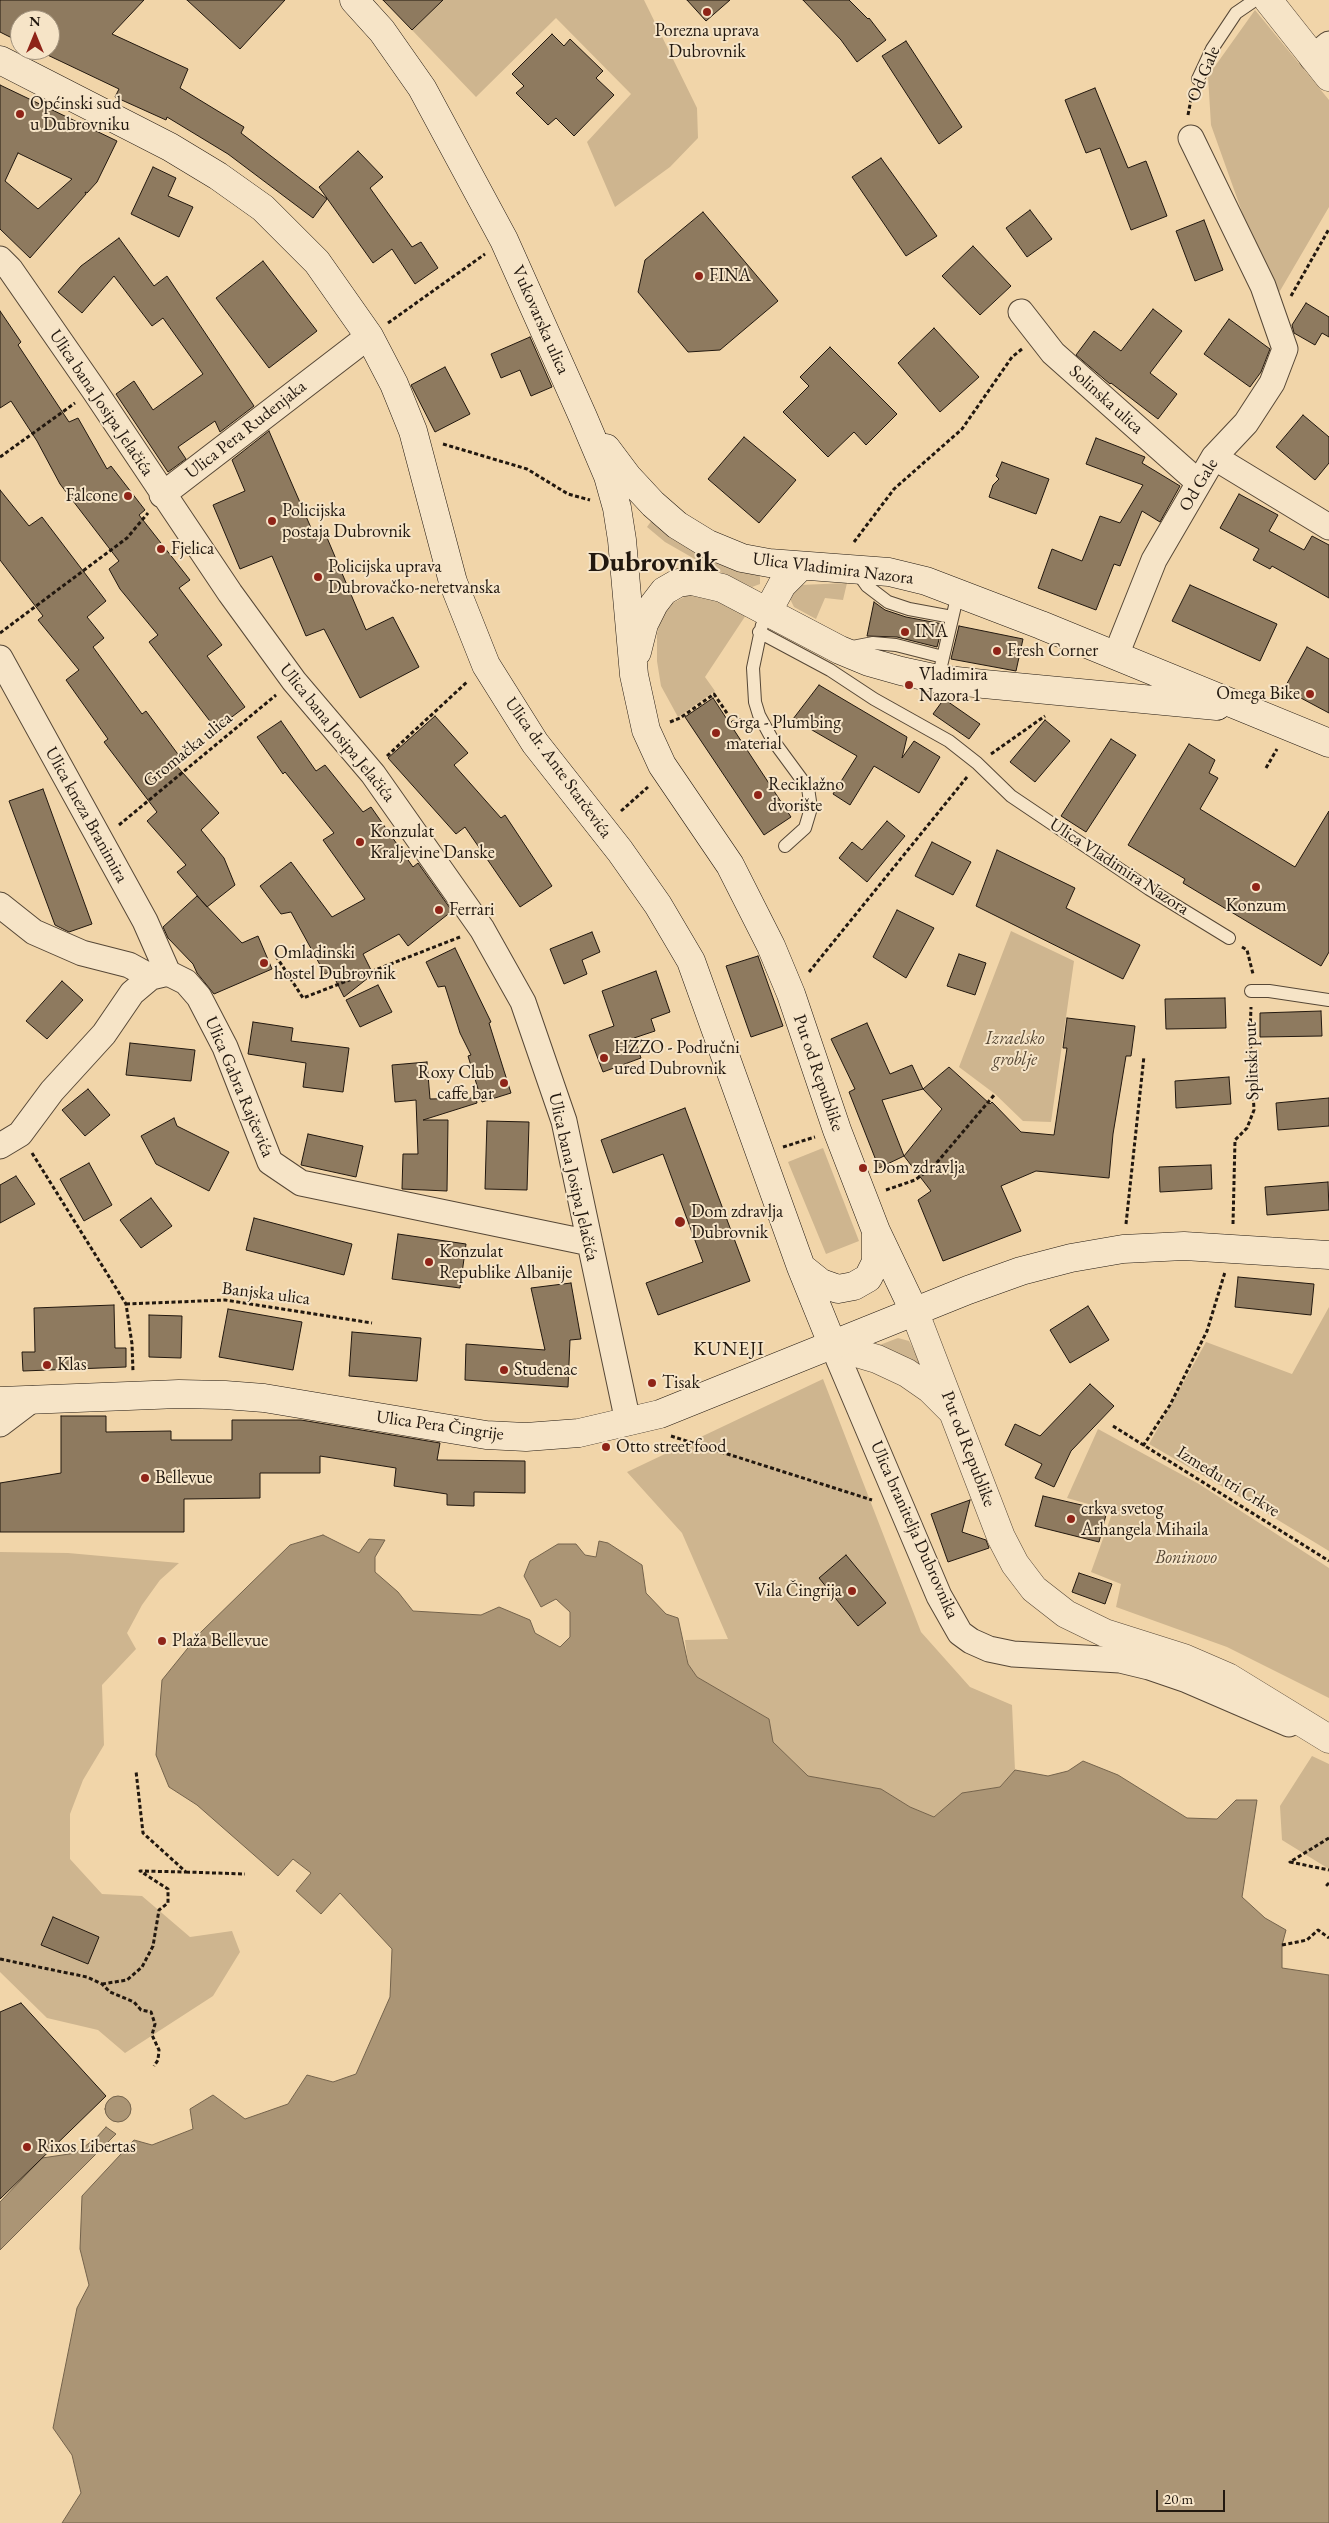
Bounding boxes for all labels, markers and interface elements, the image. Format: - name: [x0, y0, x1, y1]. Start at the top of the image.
- marker: Porezna uprava Dubrovnik: [701, 6, 713, 18]
- north arrow: [10, 10, 60, 60]
- text: N: [29, 12, 41, 30]
- place label: Porezna uprava Dubrovnik: [655, 20, 759, 62]
- street label: Od Gale: [1183, 43, 1225, 105]
- place label: Općinski sud u Dubrovniku: [30, 93, 130, 136]
- marker: Općinski sud u Dubrovniku: [14, 108, 26, 120]
- street label: Vukovarska ulica: [506, 262, 574, 378]
- place label: FINA: [709, 265, 751, 287]
- marker: FINA: [693, 270, 705, 282]
- street label: Ulica bana Josipa Jelačića: [44, 326, 158, 480]
- street label: Solinska ulica: [1064, 361, 1148, 439]
- street label: Ulica Pera Rudenjaka: [181, 376, 311, 484]
- street label: Od Gale: [1175, 455, 1223, 515]
- place label: Falcone: [65, 485, 118, 507]
- marker: Falcone: [122, 490, 134, 502]
- place label: Policijska postaja Dubrovnik: [282, 500, 411, 542]
- marker: Policijska postaja Dubrovnik: [266, 515, 278, 527]
- place label: Fjelica: [171, 538, 214, 560]
- marker: Fjelica: [155, 543, 167, 555]
- district label: Dubrovnik: [588, 546, 718, 580]
- street label: Ulica Vladimira Nazora: [751, 548, 915, 590]
- place label: Policijska uprava Dubrovačko-neretvanska: [328, 556, 500, 598]
- marker: Policijska uprava Dubrovačko-neretvanska: [312, 571, 324, 583]
- place label: INA: [915, 621, 948, 643]
- marker: INA: [899, 626, 911, 638]
- place label: Fresh Corner: [1007, 640, 1098, 662]
- marker: Fresh Corner: [991, 645, 1003, 657]
- street label: Ulica bana Josipa Jelačića: [275, 659, 399, 807]
- place label: Vladimira Nazora 1: [919, 664, 988, 706]
- marker: Vladimira Nazora 1: [903, 679, 915, 691]
- place label: Omega Bike: [1216, 683, 1300, 705]
- marker: Omega Bike: [1304, 688, 1316, 700]
- street label: Ulica dr. Ante Starčevića: [500, 693, 616, 843]
- street label: Gromačka ulica: [139, 708, 237, 792]
- place label: Grga - Plumbing material: [726, 712, 841, 754]
- marker: Grga - Plumbing material: [710, 727, 722, 739]
- street label: Ulica kneza Branimira: [40, 743, 132, 887]
- place label: Reciklažno dvorište: [768, 774, 844, 816]
- marker: Reciklažno dvorište: [752, 789, 764, 801]
- street label: Ulica Vladimira Nazora: [1045, 814, 1193, 920]
- place label: Konzulat Kraljevine Danske: [370, 821, 495, 864]
- marker: Konzulat Kraljevine Danske: [354, 836, 366, 848]
- marker: Konzum: [1250, 881, 1262, 893]
- place label: Konzum: [1226, 895, 1286, 917]
- place label: Ferrari: [449, 899, 494, 921]
- marker: Ferrari: [433, 904, 445, 916]
- place label: Omladinski hostel Dubrovnik: [274, 942, 396, 984]
- marker: Omladinski hostel Dubrovnik: [258, 957, 270, 969]
- street label: Put od Republike: [788, 1012, 848, 1134]
- street label: Ulica Gabra Rajčevića: [200, 1013, 278, 1161]
- street label: Splitski put: [1240, 1021, 1264, 1101]
- park label: Izraelsko groblje: [985, 1028, 1045, 1070]
- place label: HZZO - Područni ured Dubrovnik: [614, 1037, 740, 1080]
- marker: HZZO - Područni ured Dubrovnik: [598, 1052, 610, 1064]
- place label: Roxy Club caffe bar: [418, 1062, 494, 1104]
- marker: Roxy Club caffe bar: [498, 1077, 510, 1089]
- street label: Ulica bana Josipa Jelačića: [543, 1091, 603, 1263]
- place label: Dom zdravlja: [873, 1157, 965, 1179]
- marker: Dom zdravlja: [857, 1162, 869, 1174]
- place label: Dom zdravlja Dubrovnik: [691, 1201, 783, 1244]
- marker: Dom zdravlja Dubrovnik: [673, 1215, 687, 1229]
- place label: Konzulat Republike Albanije: [439, 1241, 572, 1284]
- marker: Konzulat Republike Albanije: [423, 1256, 435, 1268]
- street label: Banjska ulica: [221, 1278, 311, 1310]
- district label: KUNEJI: [692, 1339, 766, 1361]
- place label: Klas: [57, 1354, 87, 1376]
- marker: Klas: [41, 1359, 53, 1371]
- place label: Studenac: [514, 1359, 578, 1381]
- marker: Studenac: [498, 1364, 510, 1376]
- place label: Tisak: [662, 1372, 700, 1394]
- marker: Tisak: [646, 1377, 658, 1389]
- street label: Put od Republike: [936, 1388, 1000, 1510]
- street label: Ulica Pera Čingrije: [375, 1406, 505, 1446]
- place label: Otto street food: [616, 1436, 726, 1458]
- street label: Ulica branitelja Dubrovnika: [865, 1438, 963, 1622]
- marker: Otto street food: [600, 1441, 612, 1453]
- street label: Između tri Crkve: [1173, 1442, 1283, 1522]
- place label: Bellevue: [155, 1467, 213, 1489]
- marker: Bellevue: [139, 1472, 151, 1484]
- place label: crkva svetog Arhangela Mihaila: [1081, 1498, 1208, 1540]
- marker: crkva svetog Arhangela Mihaila: [1065, 1513, 1077, 1525]
- park label: Boninovo: [1155, 1547, 1217, 1569]
- place label: Vila Čingrija: [755, 1580, 842, 1602]
- marker: Vila Čingrija: [846, 1585, 858, 1597]
- place label: Plaža Bellevue: [172, 1630, 268, 1652]
- marker: Plaža Bellevue: [156, 1635, 168, 1647]
- place label: Rixos Libertas: [37, 2136, 136, 2158]
- marker: Rixos Libertas: [21, 2141, 33, 2153]
- scale bar: [1159, 2480, 1228, 2512]
- text: 20 m: [1164, 2489, 1193, 2508]

